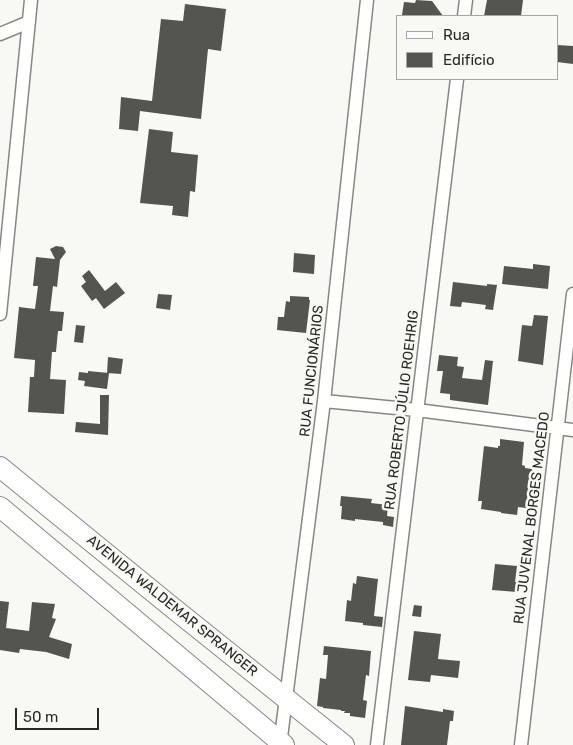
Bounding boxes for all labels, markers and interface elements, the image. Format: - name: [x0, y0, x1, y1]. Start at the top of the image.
- legend: [396, 15, 558, 80]
- text: Rua: [443, 26, 470, 44]
- text: Edifício: [443, 51, 495, 69]
- street label: RUA FUNCIONÁRIOS: [297, 304, 327, 438]
- street label: RUA ROBERTO JÚLIO ROEHRIG: [381, 309, 423, 511]
- street label: RUA JUVENAL BORGES MACEDO: [511, 411, 553, 625]
- street label: AVENIDA WALDEMAR SPRANGER: [83, 532, 261, 680]
- scale bar: [18, 698, 101, 730]
- text: 50 m: [23, 708, 58, 726]

